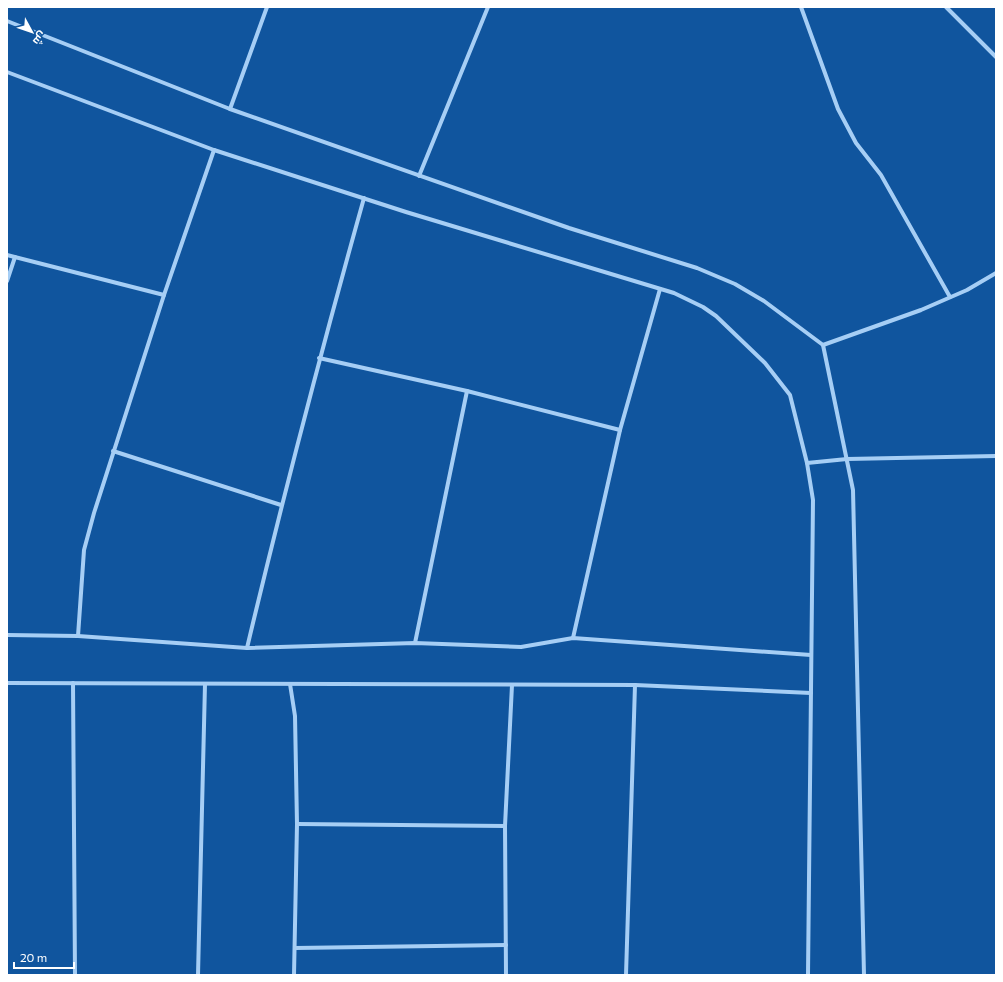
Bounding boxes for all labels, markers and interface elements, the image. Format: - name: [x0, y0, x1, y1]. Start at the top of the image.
- north arrow: [12, 12, 52, 52]
- text: ش: [30, 29, 50, 48]
- scale bar: [14, 944, 74, 970]
- text: 20 m: [20, 950, 47, 964]

